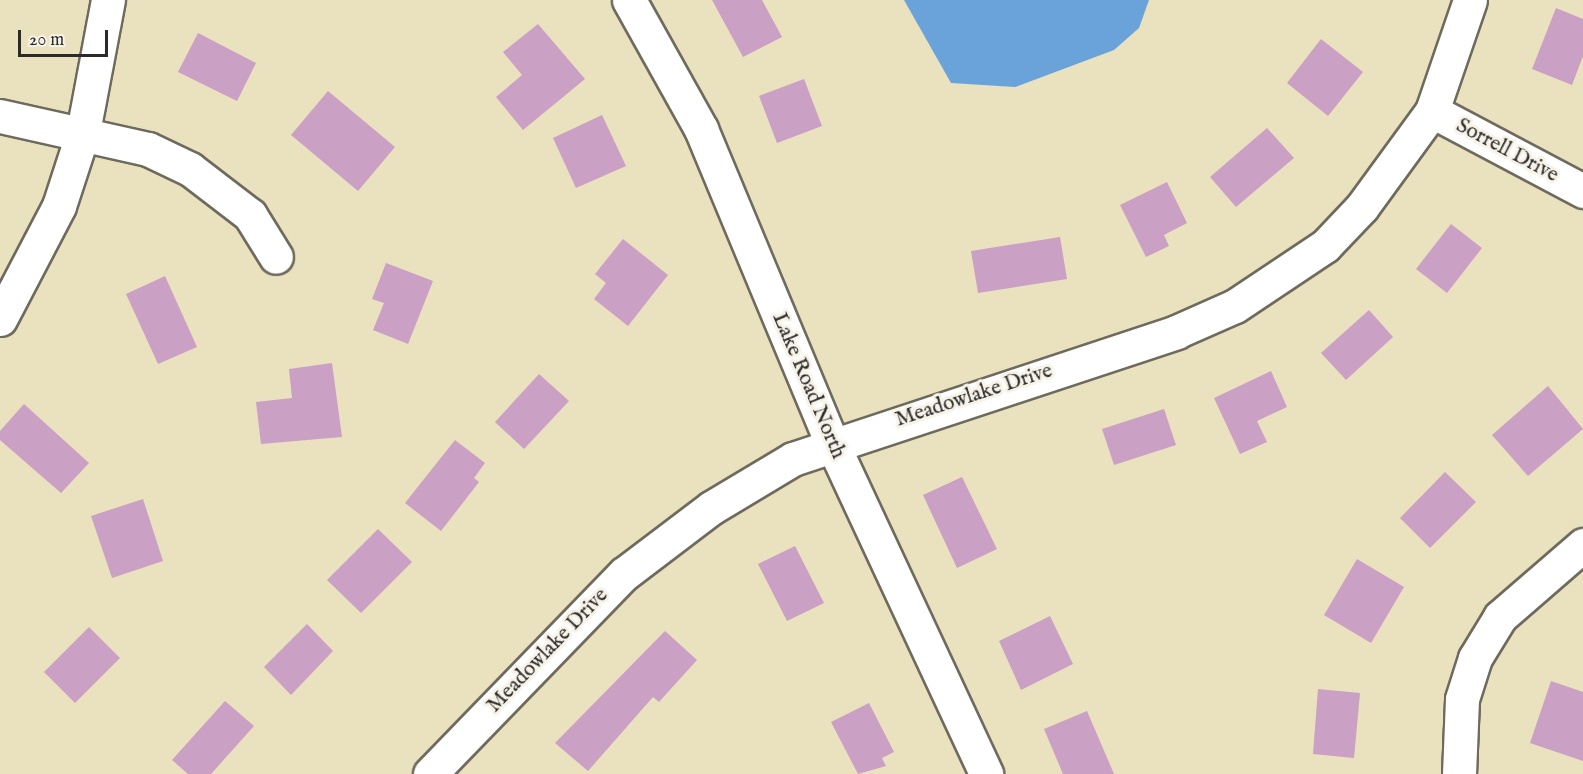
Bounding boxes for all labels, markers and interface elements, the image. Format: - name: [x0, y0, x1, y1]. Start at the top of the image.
- scale bar: [21, 18, 111, 56]
- text: 20 m: [29, 29, 64, 52]
- street label: Sorrell Drive: [1452, 114, 1562, 188]
- street label: Lake Road North: [766, 309, 850, 463]
- street label: Meadowlake Drive: [892, 359, 1056, 433]
- street label: Meadowlake Drive: [482, 584, 614, 718]

